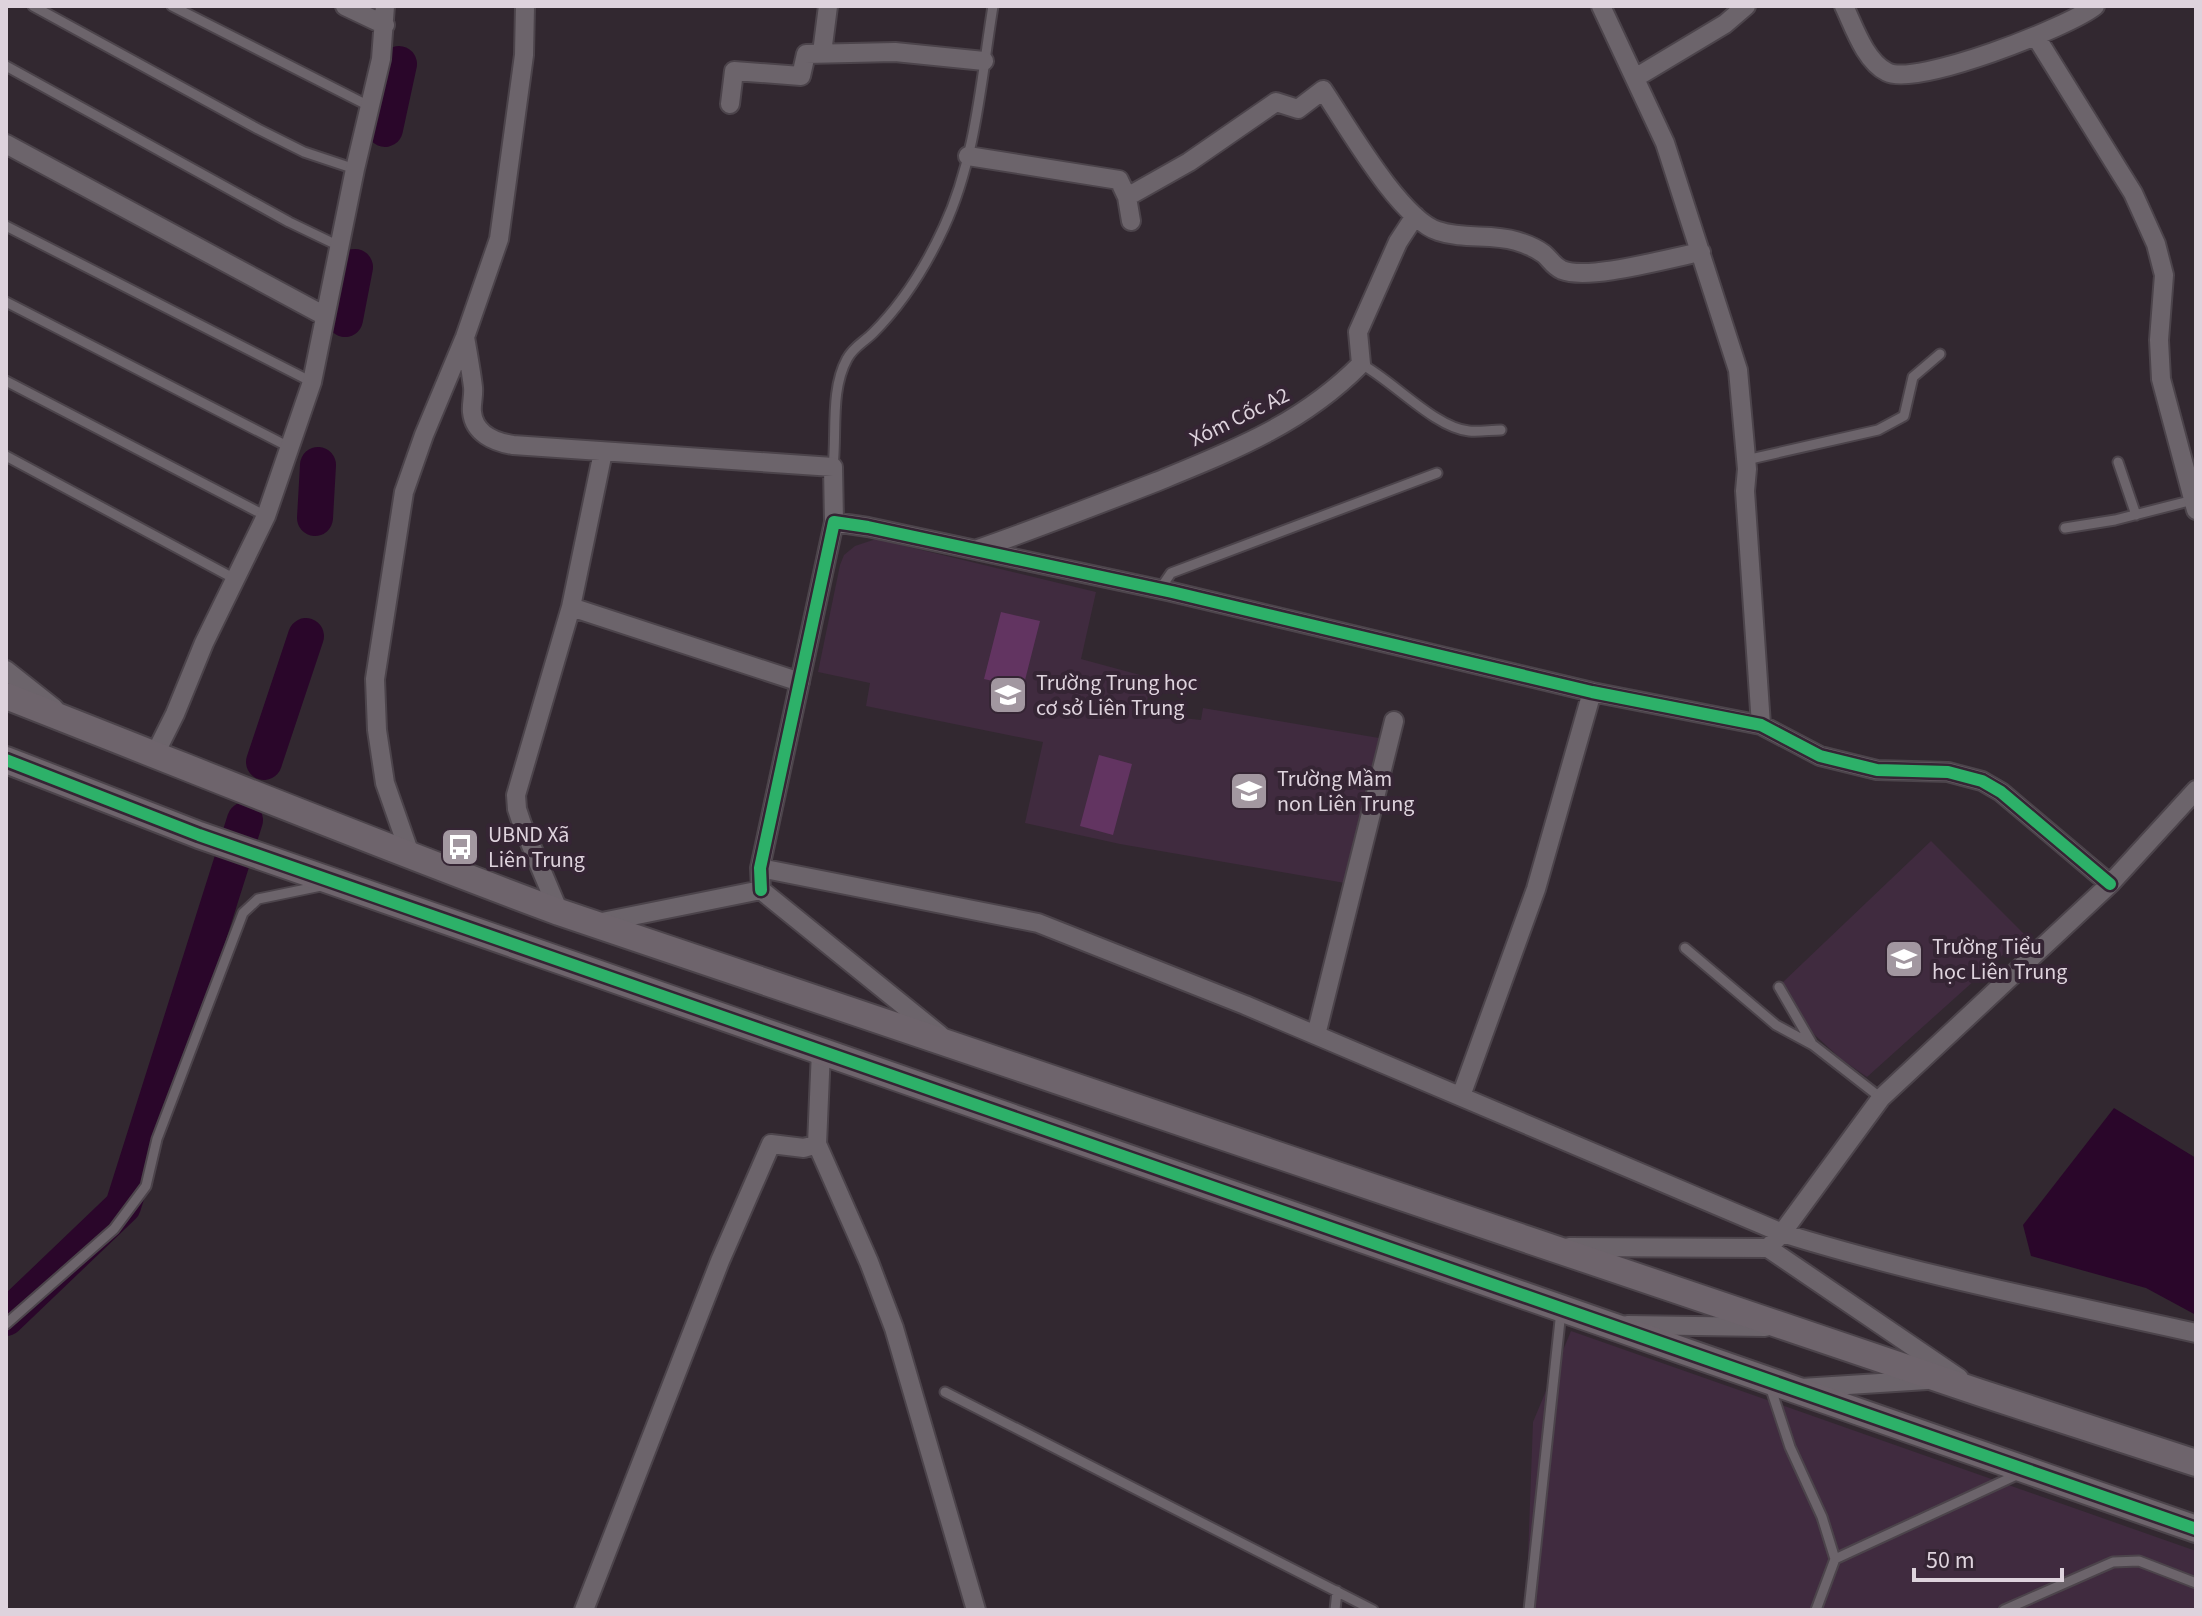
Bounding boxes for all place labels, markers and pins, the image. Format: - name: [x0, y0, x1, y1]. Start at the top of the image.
- place label: Trường Trung học cơ sở Liên Trung: [1036, 667, 1198, 724]
- school or university icon: Trường Trung học cơ sở Liên Trung: [987, 674, 1029, 716]
- place label: Trường Mầm non Liên Trung: [1277, 763, 1414, 820]
- school or university icon: Trường Mầm non Liên Trung: [1228, 770, 1270, 812]
- place label: UBND Xã Liên Trung: [488, 819, 585, 876]
- bus stop icon: UBND Xã Liên Trung: [439, 826, 481, 868]
- place label: Trường Tiểu học Liên Trung: [1932, 931, 2067, 988]
- school or university icon: Trường Tiểu học Liên Trung: [1883, 938, 1925, 980]

